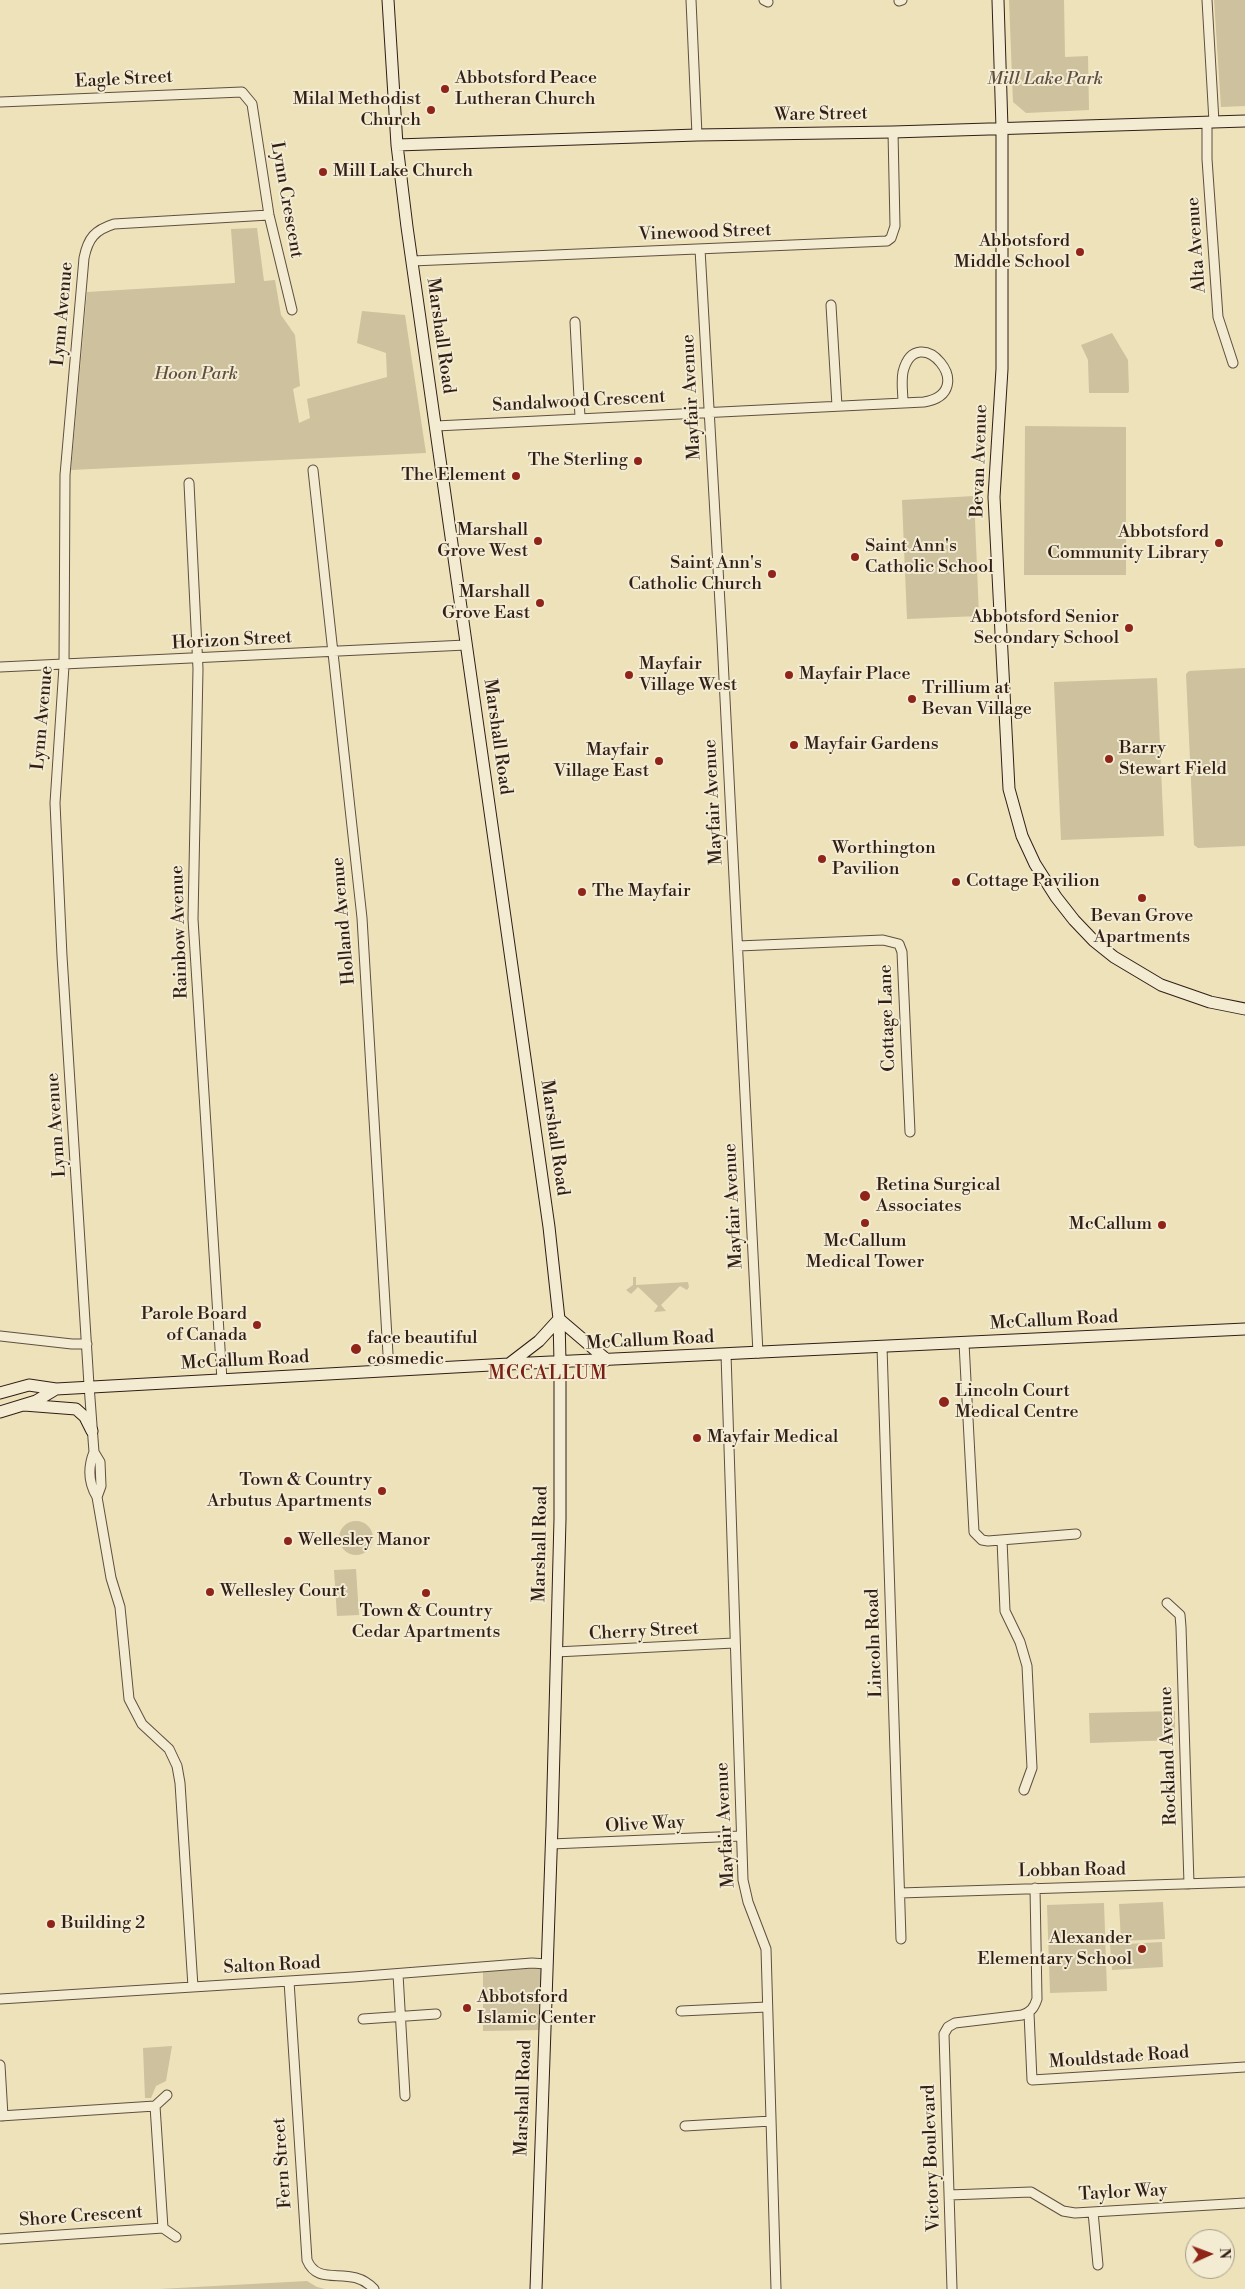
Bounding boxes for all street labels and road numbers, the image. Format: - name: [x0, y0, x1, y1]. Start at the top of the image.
- street label: Eagle Street: [75, 67, 173, 93]
- street label: Ware Street: [774, 103, 868, 127]
- street label: Lynn Crescent: [265, 140, 307, 260]
- street label: Alta Avenue: [1183, 196, 1211, 294]
- street label: Vinewood Street: [638, 220, 772, 246]
- street label: Lynn Avenue: [48, 261, 78, 367]
- street label: Marshall Road: [421, 277, 459, 395]
- street label: Mayfair Avenue: [678, 334, 706, 460]
- street label: Sandalwood Crescent: [492, 387, 666, 417]
- street label: Bevan Avenue: [967, 404, 993, 518]
- street label: Horizon Street: [171, 627, 293, 655]
- street label: Lynn Avenue: [28, 665, 58, 771]
- street label: Marshall Road: [478, 678, 516, 796]
- street label: Mayfair Avenue: [700, 739, 728, 865]
- street label: Holland Avenue: [328, 856, 360, 986]
- street label: Rainbow Avenue: [167, 865, 193, 999]
- street label: Cottage Lane: [875, 964, 901, 1072]
- street label: Lynn Avenue: [43, 1072, 71, 1178]
- street label: Marshall Road: [535, 1079, 573, 1197]
- street label: Mayfair Avenue: [720, 1143, 748, 1269]
- street label: McCallum Road: [989, 1307, 1119, 1335]
- street label: McCallum Road: [585, 1327, 715, 1355]
- street label: McCallum Road: [180, 1347, 310, 1375]
- street label: Marshall Road: [529, 1486, 553, 1602]
- street label: Lincoln Road: [862, 1588, 888, 1698]
- street label: Cherry Street: [588, 1618, 700, 1646]
- street label: Rockland Avenue: [1156, 1686, 1182, 1826]
- street label: Mayfair Avenue: [712, 1762, 740, 1888]
- street label: Olive Way: [605, 1812, 685, 1838]
- street label: Lobban Road: [1018, 1859, 1126, 1883]
- street label: Salton Road: [223, 1953, 321, 1979]
- street label: Marshall Road: [511, 2039, 537, 2157]
- street label: Mouldstade Road: [1048, 2042, 1190, 2074]
- street label: Victory Boulevard: [919, 2084, 945, 2232]
- street label: Fern Street: [269, 2117, 297, 2209]
- street label: Taylor Way: [1078, 2180, 1168, 2206]
- street label: Shore Crescent: [18, 2202, 144, 2232]

